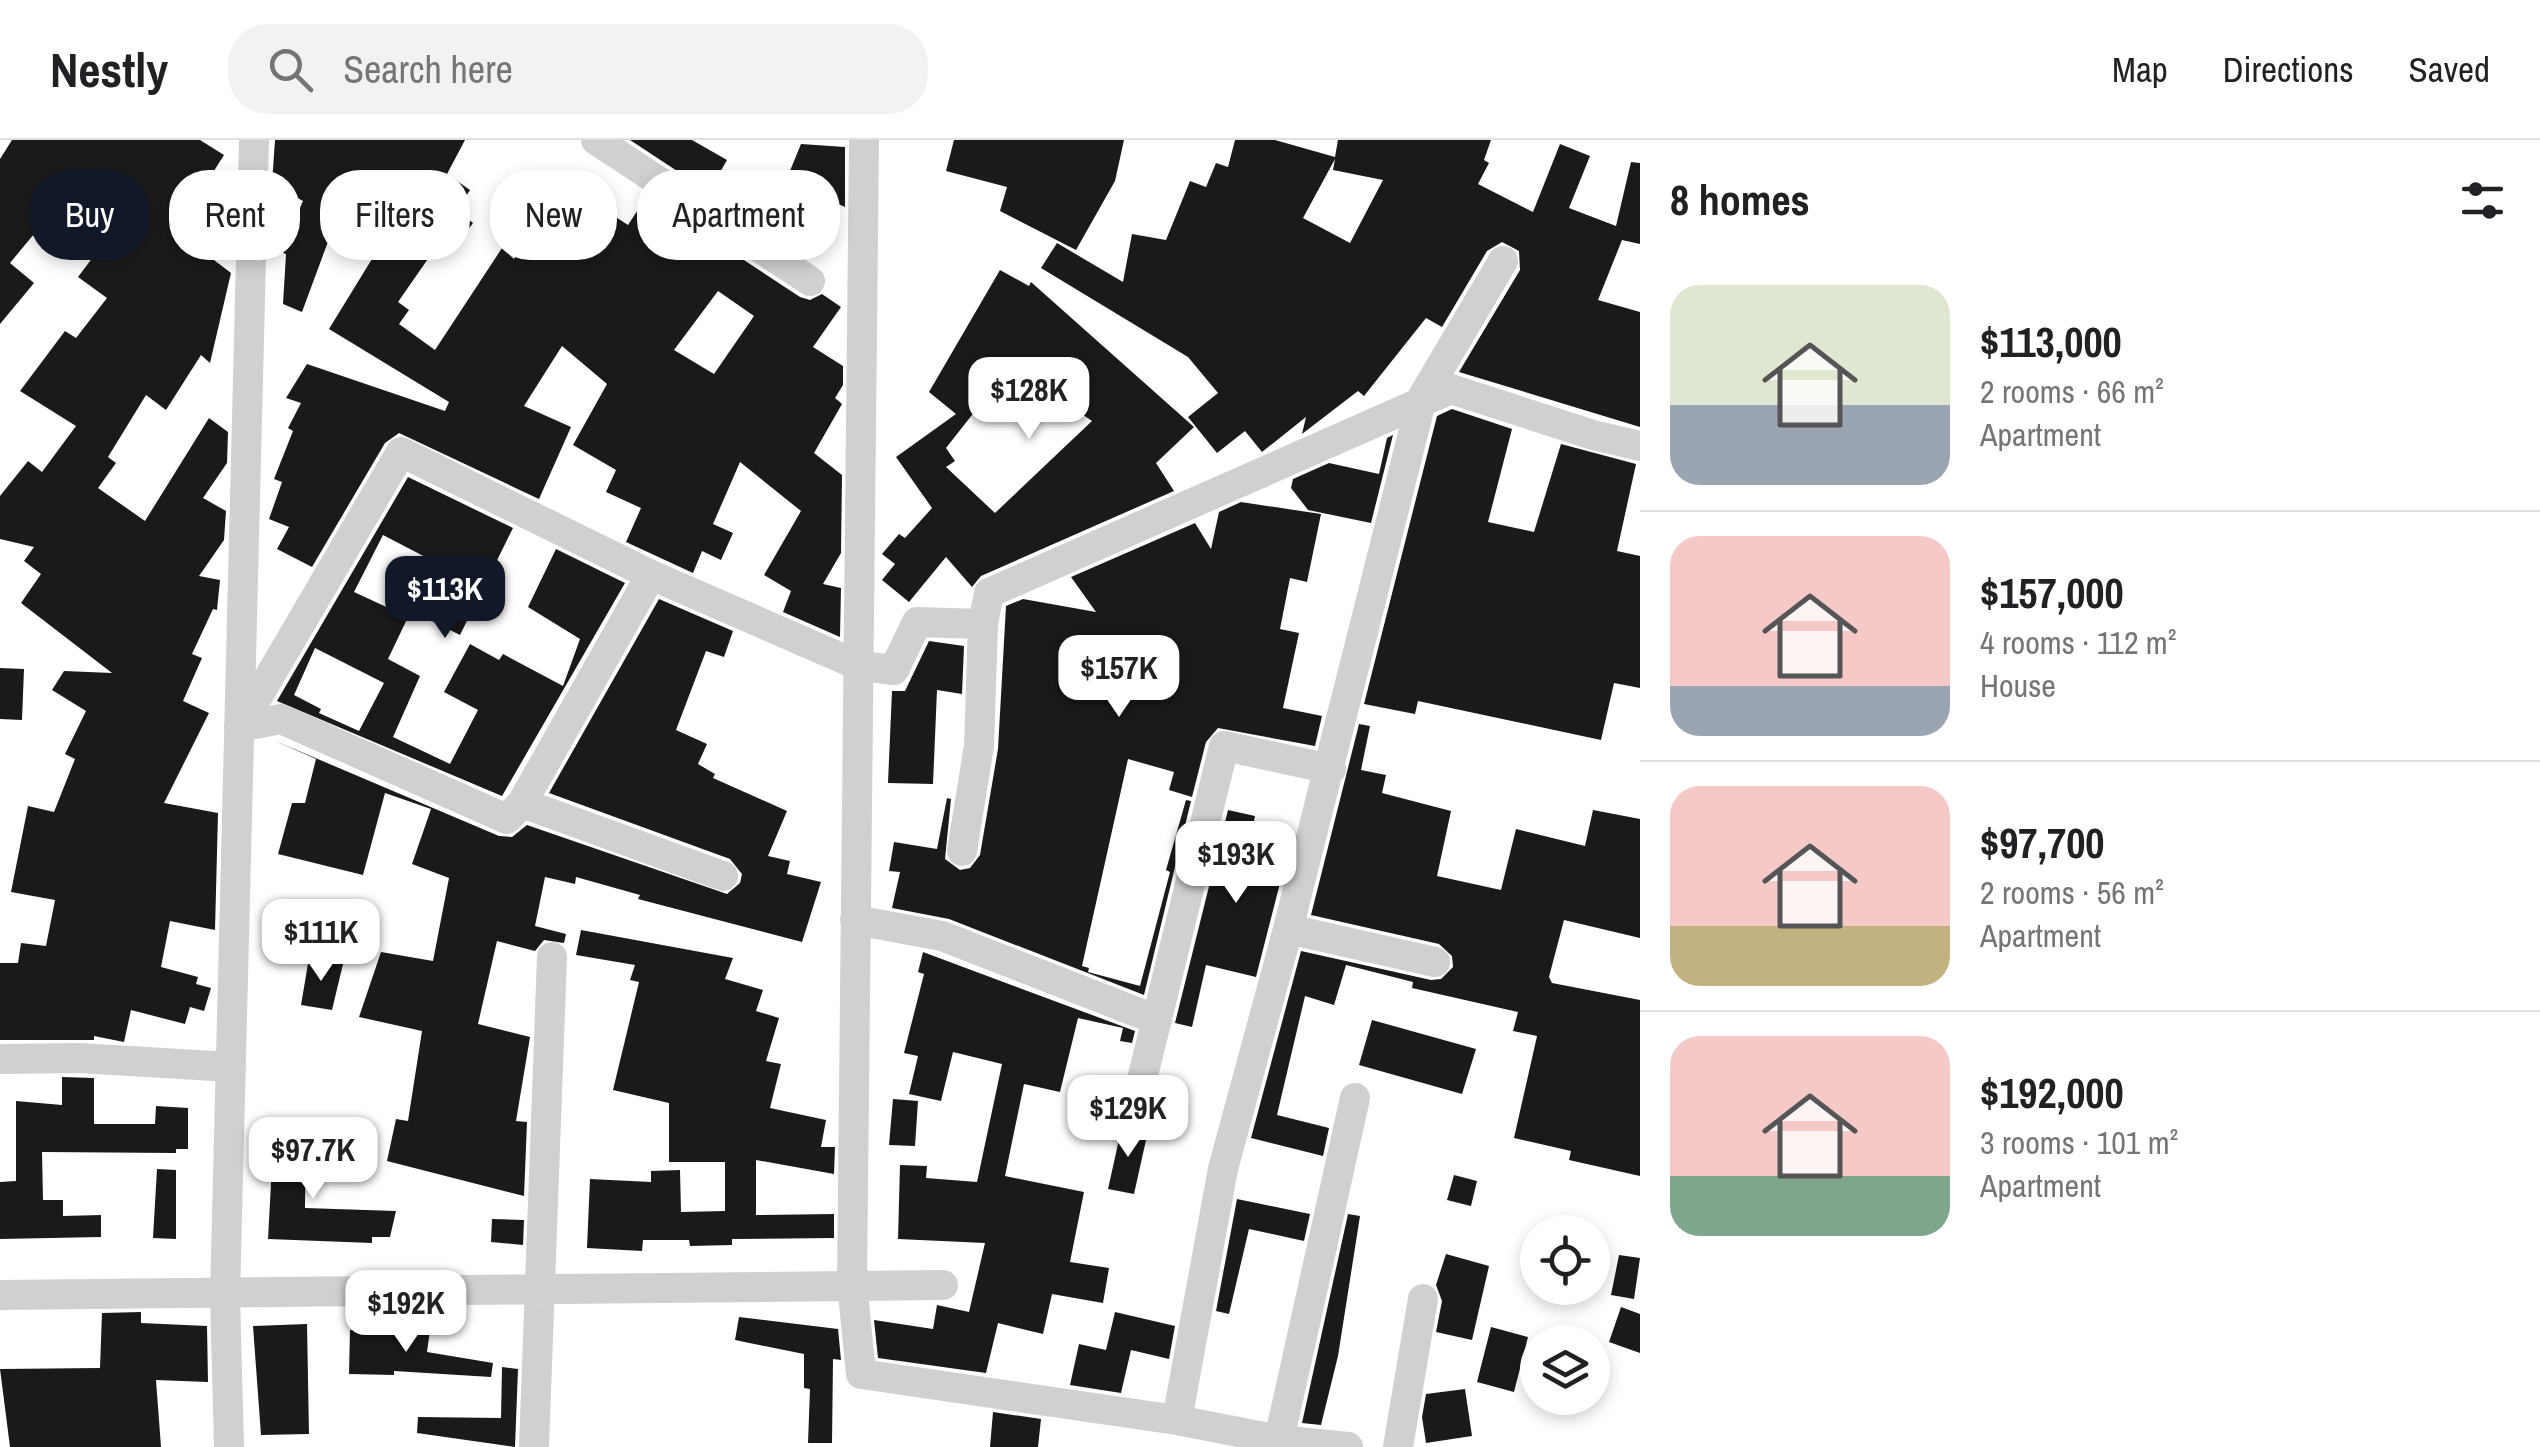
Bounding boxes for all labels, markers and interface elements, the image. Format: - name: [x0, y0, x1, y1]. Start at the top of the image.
- search box: [228, 24, 928, 114]
- text: Nestly: [50, 37, 168, 102]
- icon: search: [263, 42, 318, 97]
- text: Search here: [343, 44, 513, 95]
- text: Map: [2112, 46, 2168, 93]
- text: Directions: [2223, 46, 2354, 93]
- text: Saved: [2409, 46, 2490, 93]
- chip: Buy: [30, 170, 149, 260]
- chip: Rent: [169, 170, 300, 260]
- chip: Filters: [320, 170, 470, 260]
- chip: New: [490, 170, 617, 260]
- chip: Apartment: [637, 170, 840, 260]
- text: 8 homes: [1670, 172, 1810, 228]
- icon: filters: [2455, 173, 2510, 228]
- text: $113,000: [1980, 314, 2122, 370]
- icon: home: [1750, 325, 1870, 445]
- pin: $128K: [959, 357, 1099, 442]
- text: $128K: [990, 368, 1068, 411]
- text: 2 rooms · 66 m²: [1980, 370, 2164, 413]
- text: Apartment: [1980, 413, 2101, 456]
- pin: $113K: [375, 556, 515, 641]
- text: $157,000: [1980, 565, 2124, 621]
- text: $113K: [407, 567, 483, 610]
- icon: home: [1750, 576, 1870, 696]
- text: 4 rooms · 112 m²: [1980, 621, 2176, 664]
- pin: $157K: [1049, 635, 1189, 720]
- text: $157K: [1080, 646, 1158, 689]
- text: House: [1980, 664, 2056, 707]
- text: $97,700: [1980, 815, 2105, 871]
- pin: $193K: [1166, 821, 1306, 906]
- icon: home: [1750, 826, 1870, 946]
- text: $193K: [1197, 832, 1275, 875]
- text: 2 rooms · 56 m²: [1980, 871, 2164, 914]
- pin: $111K: [251, 899, 391, 984]
- text: $111K: [284, 910, 358, 953]
- text: Apartment: [1980, 914, 2101, 957]
- text: $192,000: [1980, 1065, 2124, 1121]
- pin: $129K: [1058, 1075, 1198, 1160]
- icon: home: [1750, 1076, 1870, 1196]
- text: $129K: [1089, 1086, 1167, 1129]
- pin: $97.7K: [232, 1117, 394, 1202]
- text: 3 rooms · 101 m²: [1980, 1121, 2178, 1164]
- text: $97.7K: [271, 1128, 355, 1171]
- text: Apartment: [1980, 1164, 2101, 1207]
- map controls: [1520, 1215, 1610, 1415]
- button: locate: [1520, 1215, 1610, 1305]
- pin: $192K: [336, 1270, 476, 1355]
- text: $192K: [367, 1281, 445, 1324]
- button: layers: [1520, 1325, 1610, 1415]

